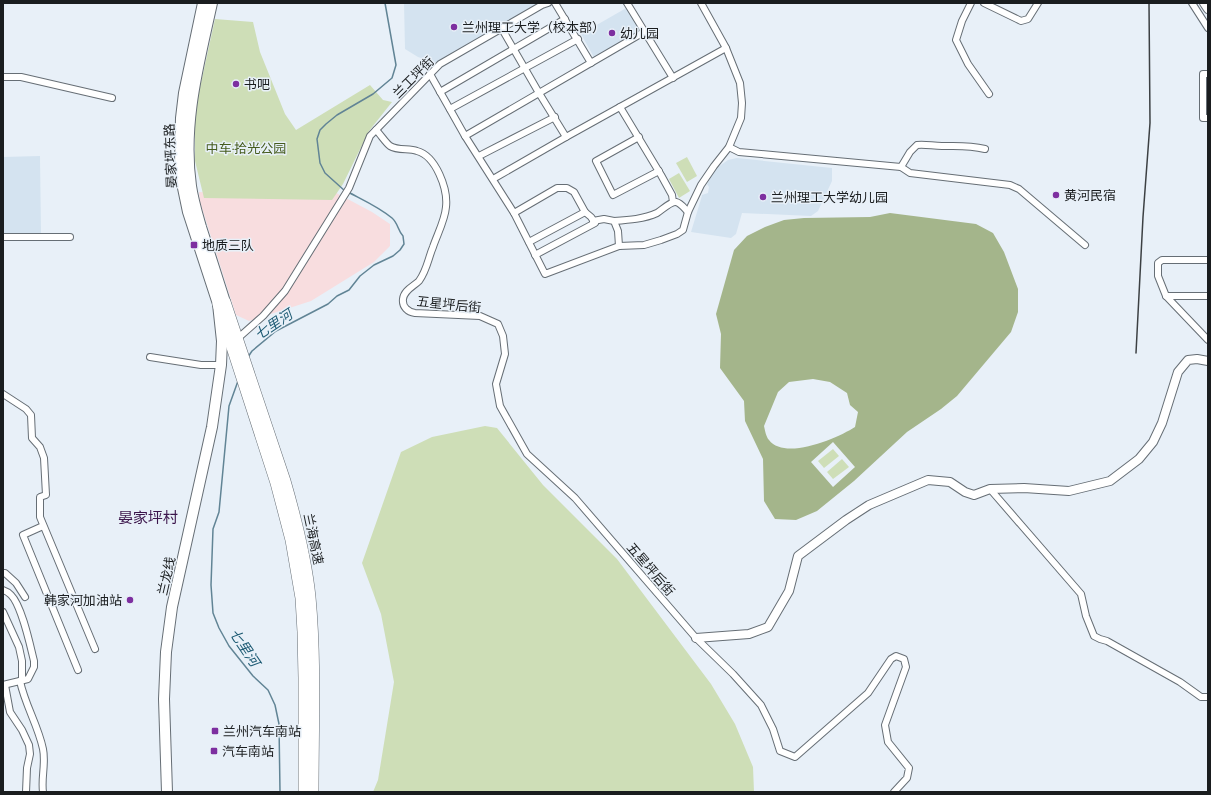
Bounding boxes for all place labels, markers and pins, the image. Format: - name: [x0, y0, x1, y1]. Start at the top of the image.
- place label: 兰州理工大学（校本部）: [462, 19, 605, 35]
- marker: 兰州理工大学（校本部）: [449, 22, 459, 32]
- place label: 幼儿园: [620, 25, 659, 41]
- marker: 幼儿园: [607, 28, 617, 38]
- place label: 书吧: [244, 76, 270, 92]
- marker: 书吧: [231, 79, 241, 89]
- place label: 黄河民宿: [1064, 187, 1116, 203]
- place label: 兰州理工大学幼儿园: [771, 189, 888, 205]
- marker: 黄河民宿: [1051, 190, 1061, 200]
- marker: 兰州理工大学幼儿园: [758, 192, 768, 202]
- place label: 地质三队: [202, 237, 254, 253]
- marker: 地质三队: [189, 240, 199, 250]
- place label: 韩家河加油站: [44, 592, 122, 608]
- marker: 韩家河加油站: [125, 595, 135, 605]
- place label: 兰州汽车南站: [223, 723, 301, 739]
- marker: 兰州汽车南站: [210, 726, 220, 736]
- place label: 汽车南站: [222, 743, 274, 759]
- marker: 汽车南站: [209, 746, 219, 756]

